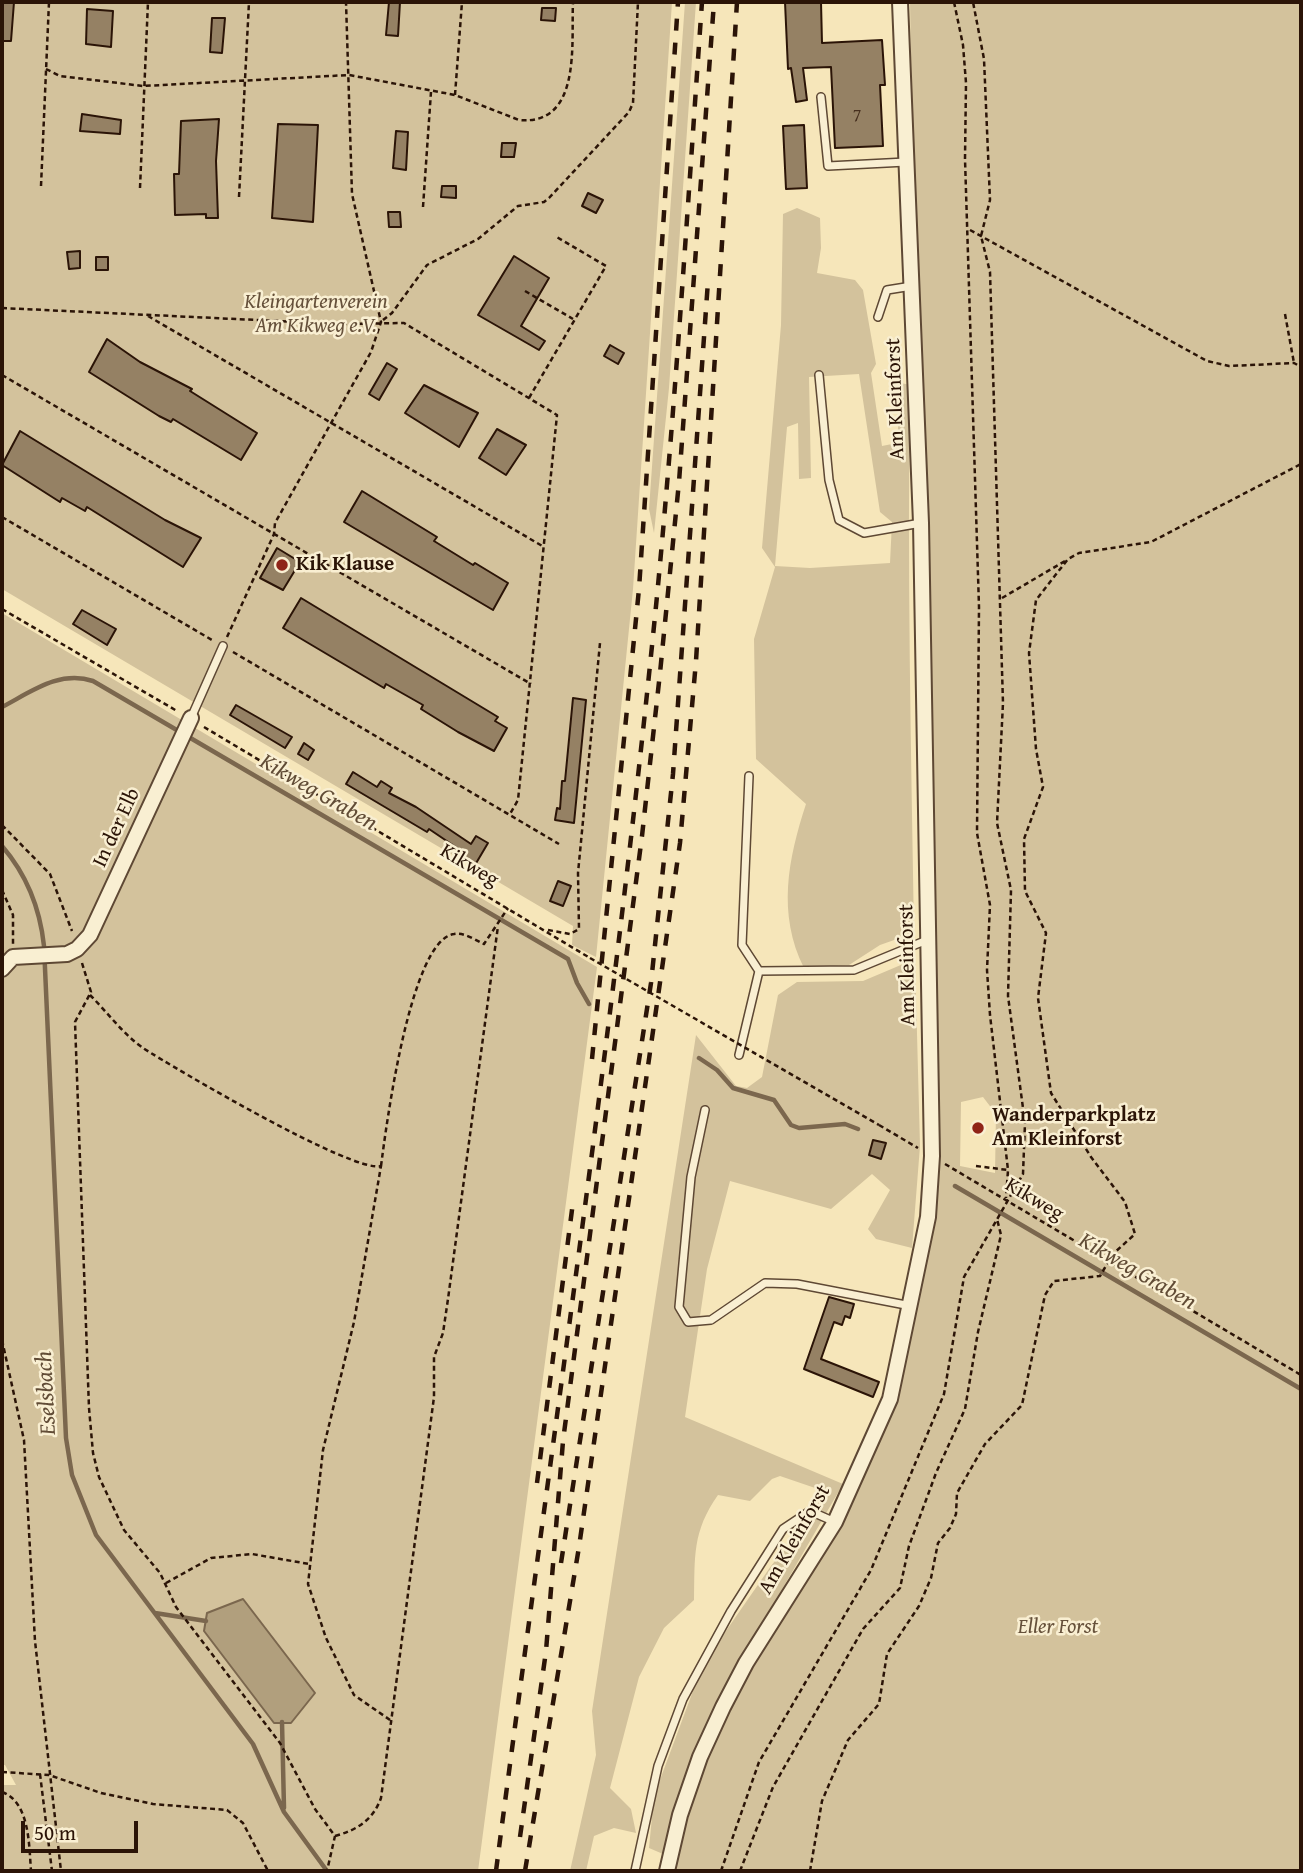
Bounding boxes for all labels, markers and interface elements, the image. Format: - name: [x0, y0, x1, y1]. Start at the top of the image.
- house number: 7: [853, 105, 861, 127]
- park label: Kleingartenverein Am Kikweg e.V.: [244, 290, 388, 340]
- street label: Am Kleinforst: [881, 337, 911, 461]
- place label: Kik Klause: [296, 552, 394, 578]
- marker: Kik Klause: [274, 557, 290, 573]
- water label: Kikweg Graben: [254, 748, 382, 838]
- street label: In der Elb: [88, 784, 146, 872]
- street label: Kikweg: [435, 839, 503, 893]
- street label: Am Kleinforst: [894, 904, 922, 1026]
- place label: Wanderparkplatz Am Kleinforst: [992, 1103, 1156, 1153]
- marker: Wanderparkplatz Am Kleinforst: [970, 1120, 986, 1136]
- street label: Kikweg: [1000, 1173, 1068, 1227]
- water label: Kikweg Graben: [1073, 1227, 1201, 1317]
- water label: Eselsbach: [31, 1350, 63, 1436]
- street label: Am Kleinforst: [754, 1481, 836, 1599]
- park label: Eller Forst: [1018, 1615, 1098, 1641]
- scale bar: [24, 1806, 142, 1850]
- text: 50 m: [34, 1817, 76, 1848]

